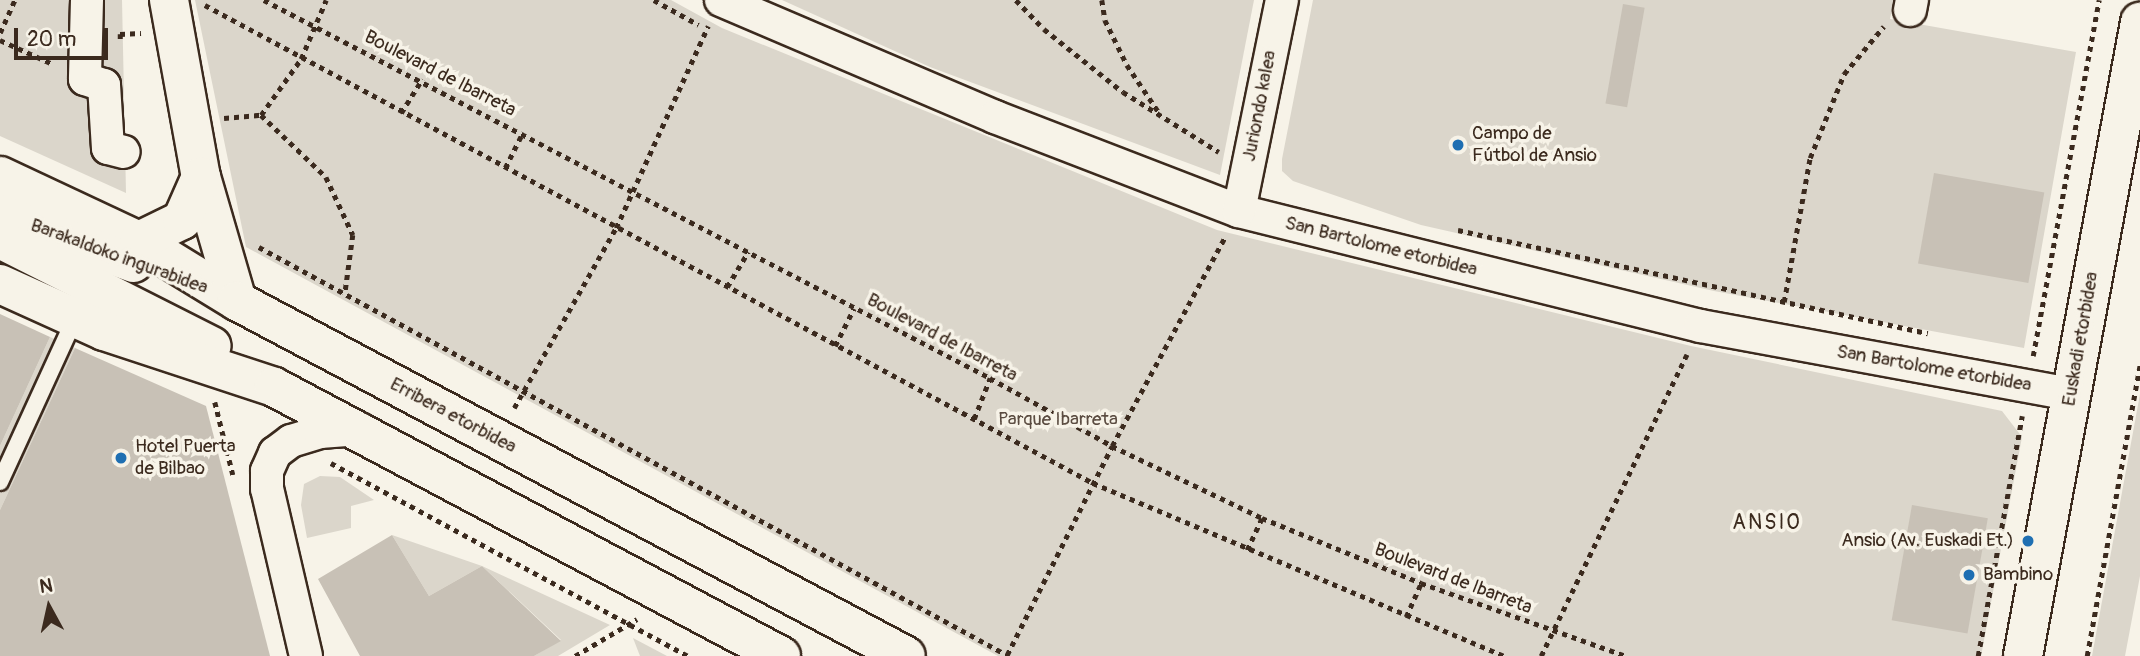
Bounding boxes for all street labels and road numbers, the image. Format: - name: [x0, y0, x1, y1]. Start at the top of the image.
- street label: Boulevard de Ibarreta: [360, 26, 520, 122]
- street label: Juriondo kalea: [1238, 49, 1282, 163]
- street label: San Bartolome etorbidea: [1282, 212, 1480, 282]
- street label: Barakaldoko ingurabidea: [27, 214, 211, 300]
- street label: Euskadi etorbidea: [2058, 270, 2104, 408]
- street label: Boulevard de Ibarreta: [863, 289, 1021, 387]
- street label: San Bartolome etorbidea: [1835, 341, 2033, 397]
- street label: Erribera etorbidea: [386, 373, 520, 459]
- street label: Boulevard de Ibarreta: [1371, 538, 1535, 620]

